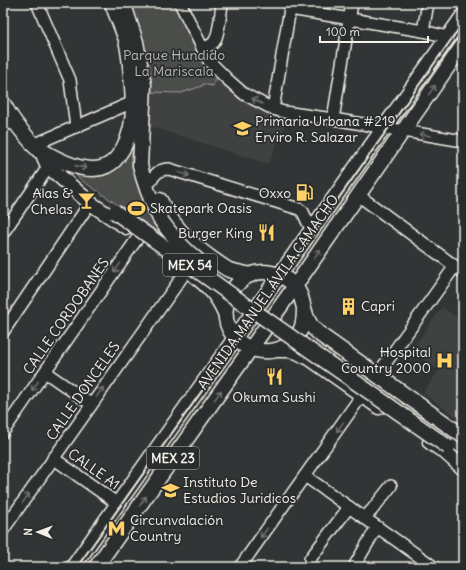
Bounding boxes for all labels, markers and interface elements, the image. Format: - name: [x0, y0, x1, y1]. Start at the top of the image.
- scale bar: [320, 18, 428, 44]
- text: 100 m: [326, 24, 360, 39]
- park label: Parque Hundido La Mariscala: [123, 46, 225, 80]
- one-way arrow: [428, 85, 436, 96]
- one-way arrow: [251, 97, 263, 105]
- place label: Primaria Urbana #219 Erviro R. Salazar: [255, 112, 396, 146]
- school or university icon: Primaria Urbana #219 Erviro R. Salazar: [232, 119, 252, 139]
- one-way arrow: [418, 130, 431, 138]
- one-way arrow: [74, 163, 87, 171]
- one-way arrow: [178, 171, 191, 178]
- fuel station icon: Oxxo: [294, 183, 314, 203]
- place label: Alas & Chelas: [31, 184, 73, 218]
- place label: Oxxo: [259, 184, 291, 202]
- bar icon: Alas & Chelas: [76, 191, 96, 211]
- street label: AVENIDA MANUEL ÁVILA CAMACHO: [193, 191, 343, 393]
- sports icon: Skatepark Oasis: [127, 198, 147, 218]
- place label: Skatepark Oasis: [150, 199, 252, 217]
- restaurant icon: Burger King: [256, 223, 276, 243]
- place label: Burger King: [178, 224, 253, 242]
- one-way arrow: [313, 249, 321, 260]
- street label: CALLE CORDOBANES: [19, 254, 113, 378]
- road number: MEX 54: [163, 254, 217, 276]
- one-way arrow: [113, 263, 121, 274]
- building icon: Capri: [338, 296, 358, 316]
- place label: Capri: [361, 297, 395, 315]
- street label: CALLE DONCELES: [42, 338, 124, 444]
- place label: Hospital Country 2000: [341, 343, 431, 377]
- hospital icon: Hospital Country 2000: [434, 350, 454, 370]
- restaurant icon: Okuma Sushi: [264, 367, 284, 387]
- one-way arrow: [31, 381, 39, 392]
- one-way arrow: [96, 386, 104, 397]
- place label: Okuma Sushi: [232, 388, 316, 406]
- one-way arrow: [214, 390, 222, 401]
- one-way arrow: [336, 422, 344, 433]
- street label: CALLE A1: [65, 445, 123, 493]
- road number: MEX 23: [147, 447, 199, 469]
- place label: Instituto De Estudios Juridicos: [183, 473, 296, 507]
- school or university icon: Instituto De Estudios Juridicos: [160, 480, 180, 500]
- one-way arrow: [21, 493, 30, 504]
- one-way arrow: [139, 496, 147, 507]
- place label: Circunvalación Country: [130, 511, 223, 545]
- north arrow: [18, 512, 58, 552]
- metro station icon: Circunvalación Country: [107, 518, 127, 538]
- one-way arrow: [260, 527, 268, 538]
- text: N: [21, 528, 35, 536]

